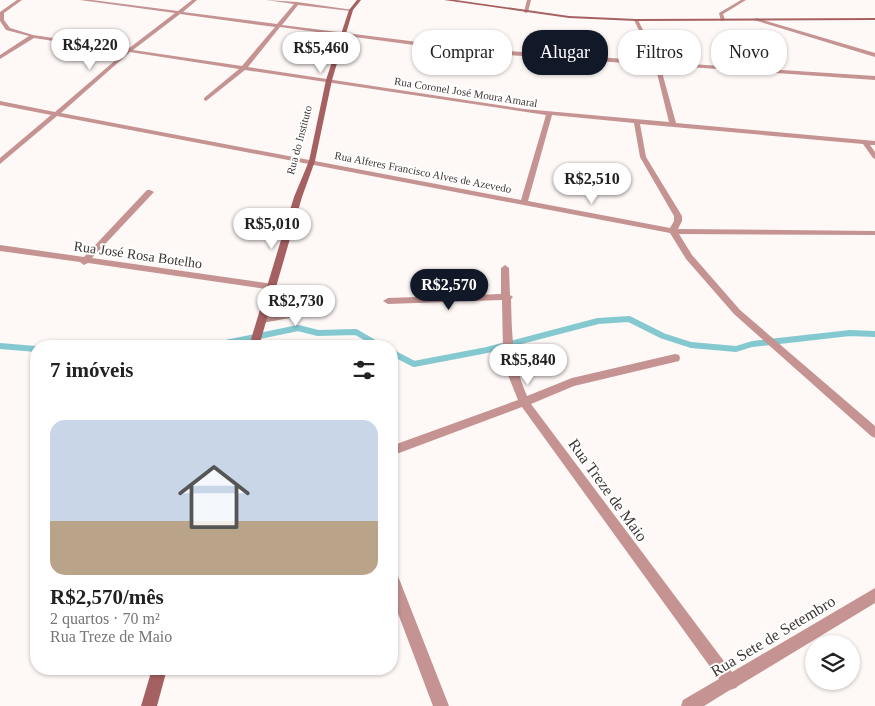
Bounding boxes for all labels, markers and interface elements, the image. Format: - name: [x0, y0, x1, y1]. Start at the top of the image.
- pin: R$4,220: [44, 28, 136, 71]
- chip: Comprar: [412, 30, 512, 75]
- chip: Alugar: [522, 30, 608, 75]
- chip: Filtros: [618, 30, 701, 75]
- chip: Novo: [711, 30, 787, 75]
- pin: R$5,460: [275, 32, 367, 74]
- text: R$4,220: [62, 36, 118, 53]
- text: R$5,460: [293, 39, 349, 56]
- street label: Rua Coronel José Moura Amaral: [394, 75, 538, 109]
- street label: Rua do Instituto: [284, 104, 314, 176]
- street label: Rua Alferes Francisco Alves de Azevedo: [334, 149, 513, 195]
- pin: R$2,510: [546, 162, 638, 205]
- text: R$2,510: [564, 170, 620, 187]
- pin: R$5,010: [226, 208, 318, 250]
- text: R$5,010: [244, 215, 300, 232]
- street label: Rua José Rosa Botelho: [73, 239, 203, 271]
- pin: R$2,570: [403, 268, 495, 311]
- text: R$2,570: [421, 276, 477, 293]
- pin: R$2,730: [250, 284, 342, 327]
- text: R$2,730: [268, 292, 324, 309]
- pin: R$5,840: [482, 344, 574, 386]
- text: R$5,840: [500, 351, 556, 368]
- icon: filters: [350, 356, 378, 384]
- text: 7 imóveis: [50, 358, 133, 382]
- street label: Rua Treze de Maio: [565, 436, 651, 544]
- icon: home: [169, 452, 259, 542]
- text: R$2,570/mês: [50, 585, 164, 609]
- street label: Rua Sete de Setembro: [708, 592, 838, 680]
- text: 2 quartos · 70 m²: [50, 610, 160, 627]
- text: Rua Treze de Maio: [50, 628, 172, 645]
- map controls: [805, 635, 860, 690]
- button: layers: [805, 635, 860, 690]

